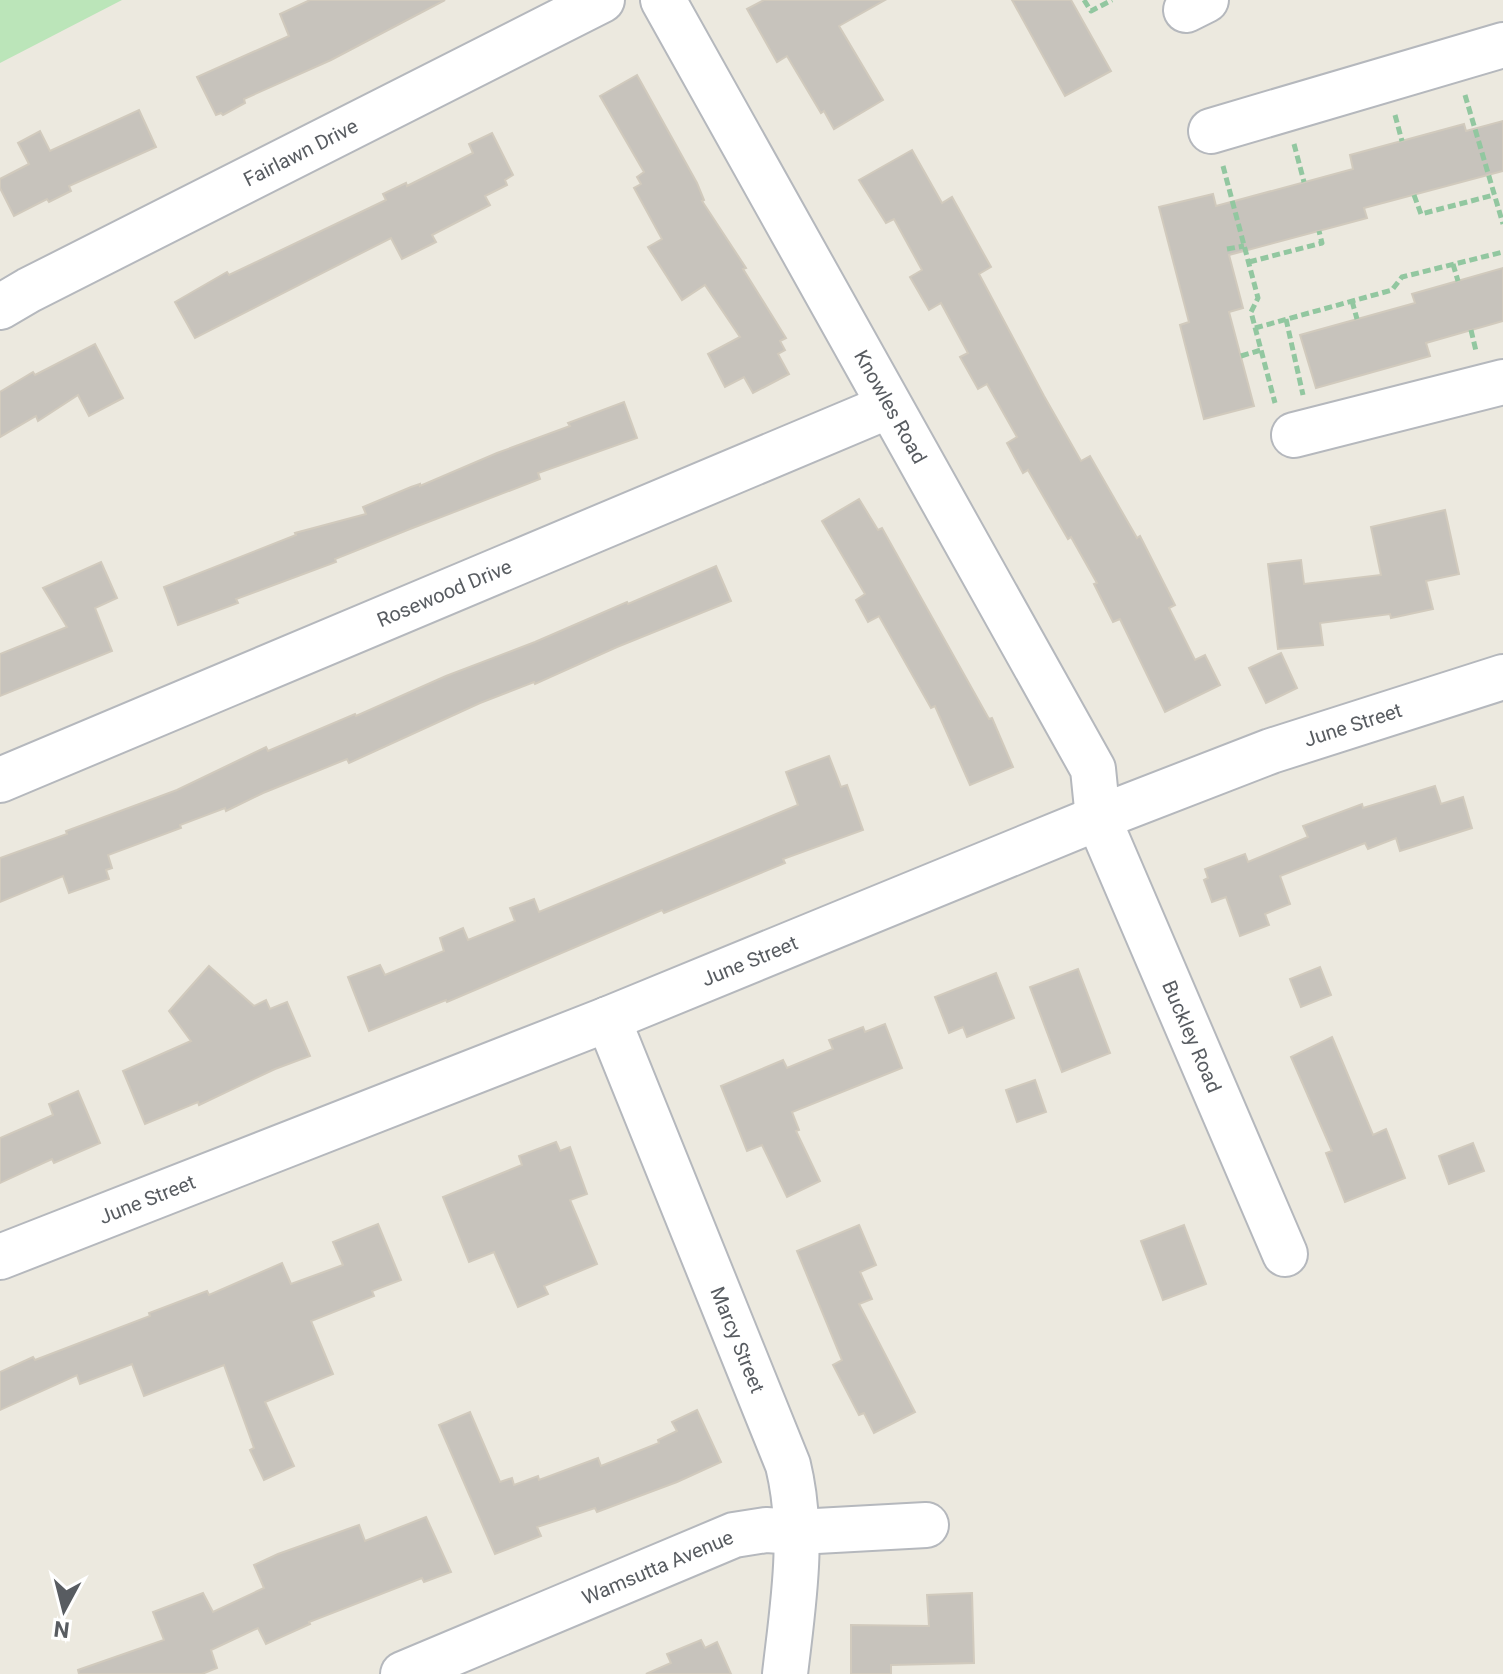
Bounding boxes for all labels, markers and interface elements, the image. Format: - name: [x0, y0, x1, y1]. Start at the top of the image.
- street label: Fairlawn Drive: [239, 114, 362, 191]
- street label: Knowles Road: [849, 346, 932, 468]
- street label: Rosewood Drive: [373, 554, 515, 632]
- street label: June Street: [1301, 698, 1405, 752]
- street label: June Street: [698, 931, 801, 991]
- street label: Buckley Road: [1157, 977, 1226, 1096]
- street label: June Street: [96, 1170, 199, 1229]
- street label: Marcy Street: [705, 1283, 770, 1397]
- street label: Wamsutta Avenue: [578, 1525, 737, 1609]
- north arrow: [24, 1570, 104, 1650]
- text: N: [52, 1616, 71, 1643]

